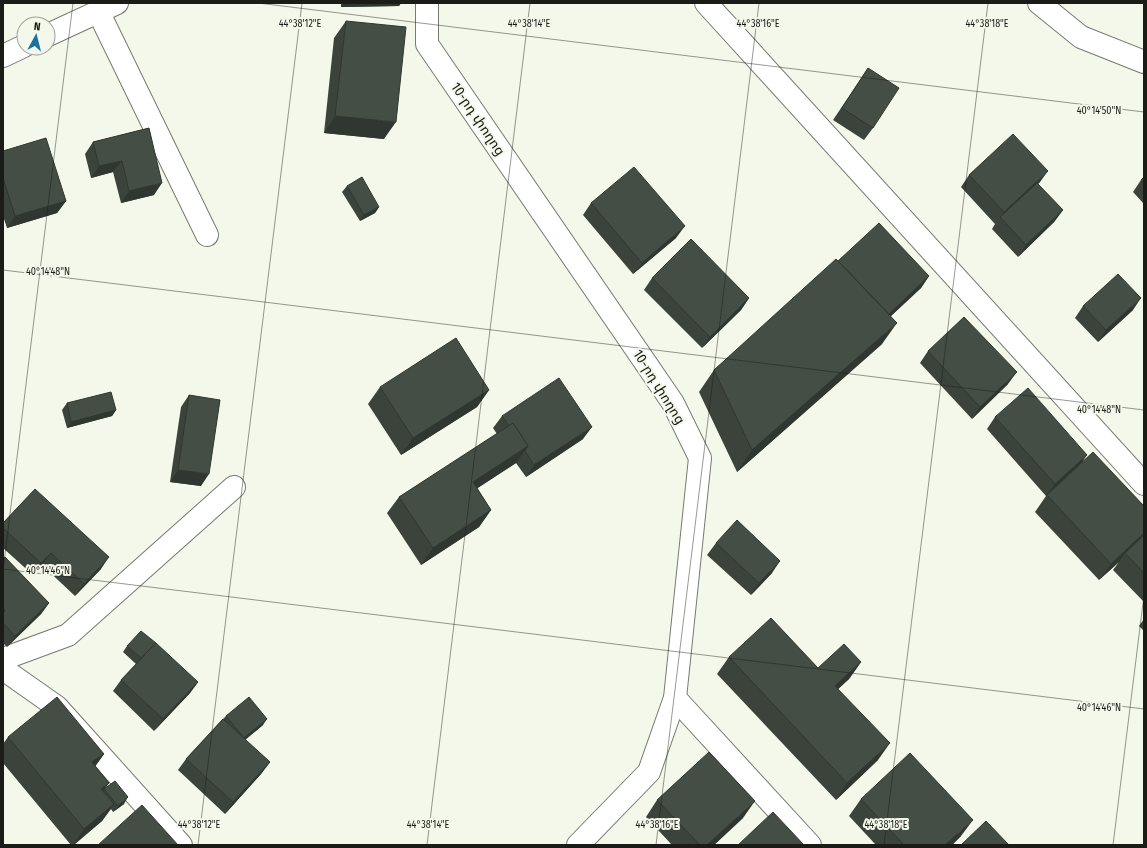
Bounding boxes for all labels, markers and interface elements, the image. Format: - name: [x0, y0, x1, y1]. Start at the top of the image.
- north arrow: [16, 16, 56, 56]
- text: 44°38'12"E: [279, 18, 322, 30]
- text: 44°38'14"E: [508, 18, 551, 30]
- text: 44°38'16"E: [737, 18, 780, 30]
- text: 44°38'18"E: [966, 18, 1009, 30]
- text: N: [33, 20, 41, 33]
- street label: 10-րդ փողոց: [447, 79, 509, 159]
- text: 40°14'50"N: [1077, 105, 1121, 117]
- text: 40°14'48"N: [26, 266, 70, 278]
- street label: 10-րդ փողոց: [629, 347, 689, 427]
- text: 40°14'48"N: [1077, 404, 1121, 416]
- text: 40°14'46"N: [26, 565, 70, 577]
- text: 40°14'46"N: [1077, 702, 1121, 714]
- text: 44°38'12"E: [178, 819, 221, 831]
- text: 44°38'14"E: [407, 819, 450, 831]
- text: 44°38'16"E: [636, 819, 679, 831]
- text: 44°38'18"E: [865, 819, 908, 831]

